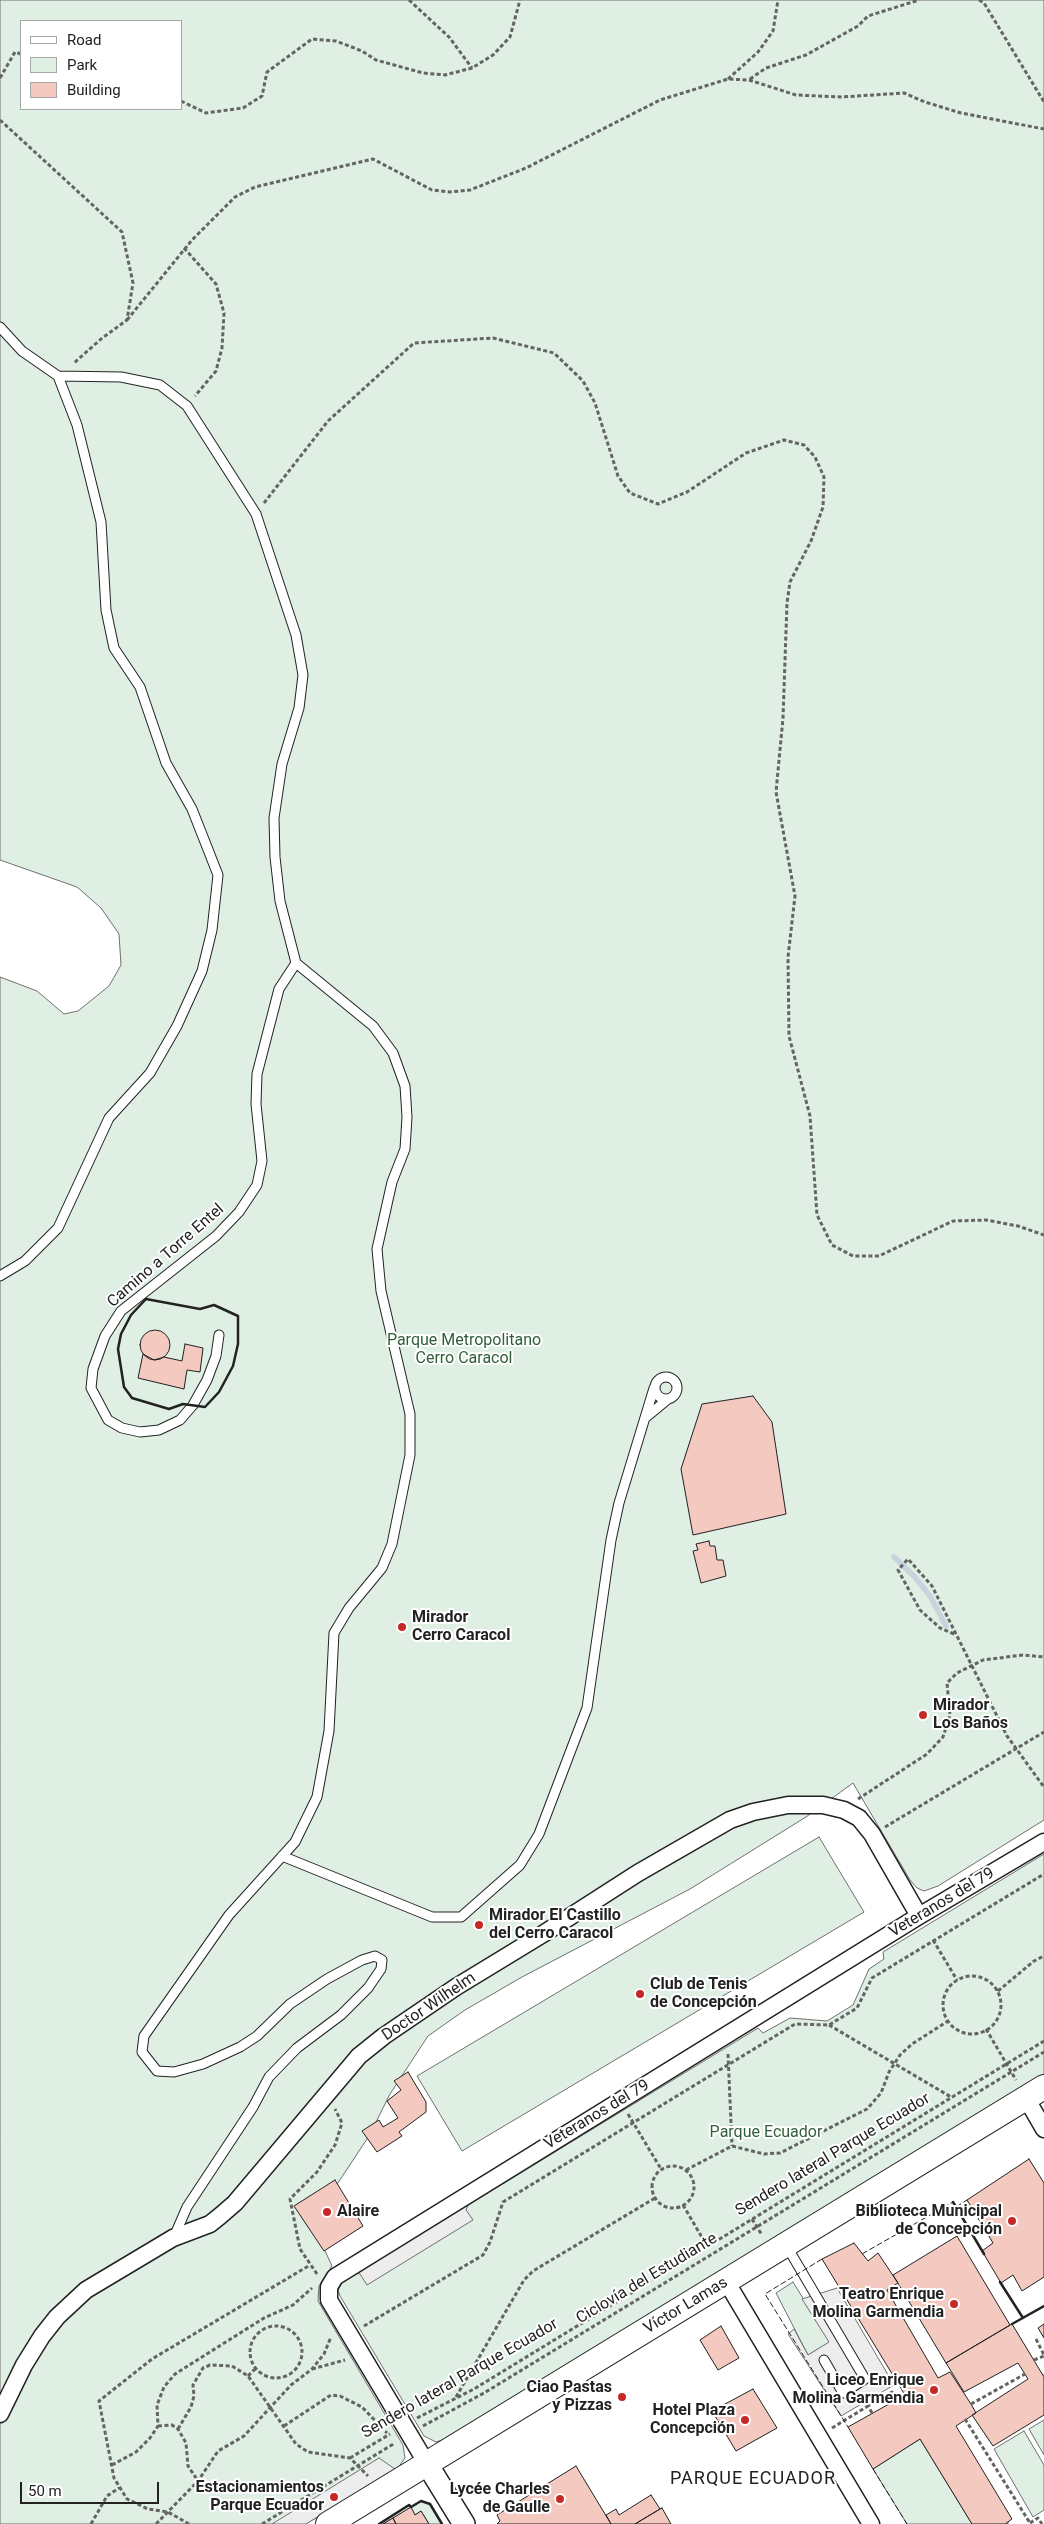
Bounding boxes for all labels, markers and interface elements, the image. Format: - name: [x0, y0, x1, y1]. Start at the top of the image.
- legend: [20, 20, 182, 110]
- text: Road: [67, 31, 101, 49]
- text: Park: [67, 56, 97, 74]
- text: Building: [67, 81, 121, 99]
- street label: Camino a Torre Entel: [104, 1200, 228, 1312]
- park label: Parque Metropolitano Cerro Caracol: [387, 1331, 541, 1369]
- place label: Mirador Cerro Caracol: [412, 1608, 510, 1646]
- marker: Mirador Cerro Caracol: [396, 1621, 408, 1633]
- place label: Mirador Los Baños: [933, 1696, 1008, 1734]
- marker: Mirador Los Baños: [917, 1709, 929, 1721]
- street label: Veteranos del 79: [886, 1864, 998, 1942]
- place label: Mirador El Castillo del Cerro Caracol: [489, 1906, 621, 1944]
- marker: Mirador El Castillo del Cerro Caracol: [473, 1919, 485, 1931]
- street label: Doctor Wilhelm: [379, 1969, 479, 2045]
- place label: Club de Tenis de Concepción: [650, 1975, 757, 2013]
- marker: Club de Tenis de Concepción: [634, 1988, 646, 2000]
- street label: Veteranos del 79: [541, 2076, 653, 2154]
- street label: Sendero lateral Parque Ecuador: [732, 2089, 934, 2221]
- park label: Parque Ecuador: [710, 2123, 822, 2143]
- place label: Alaire: [337, 2202, 379, 2222]
- place label: Biblioteca Municipal de Concepción: [856, 2202, 1002, 2240]
- marker: Alaire: [321, 2206, 333, 2218]
- marker: Biblioteca Municipal de Concepción: [1006, 2215, 1018, 2227]
- street label: Ciclovía del Estudiante: [573, 2229, 721, 2329]
- street label: Víctor Lamas: [641, 2273, 731, 2339]
- place label: Teatro Enrique Molina Garmendia: [812, 2285, 944, 2323]
- marker: Teatro Enrique Molina Garmendia: [948, 2298, 960, 2310]
- street label: Sendero lateral Parque Ecuador: [358, 2315, 562, 2443]
- place label: Liceo Enrique Molina Garmendia: [792, 2371, 924, 2409]
- place label: Ciao Pastas y Pizzas: [527, 2378, 612, 2416]
- marker: Liceo Enrique Molina Garmendia: [928, 2384, 940, 2396]
- marker: Ciao Pastas y Pizzas: [616, 2391, 628, 2403]
- place label: Hotel Plaza Concepción: [650, 2401, 735, 2439]
- marker: Hotel Plaza Concepción: [739, 2414, 751, 2426]
- district label: PARQUE ECUADOR: [668, 2468, 838, 2490]
- scale bar: [22, 2472, 161, 2504]
- place label: Estacionamientos Parque Ecuador: [196, 2478, 324, 2516]
- place label: Lycée Charles de Gaulle: [450, 2480, 550, 2518]
- text: 50 m: [28, 2482, 62, 2500]
- marker: Estacionamientos Parque Ecuador: [328, 2491, 340, 2503]
- marker: Lycée Charles de Gaulle: [554, 2493, 566, 2505]

